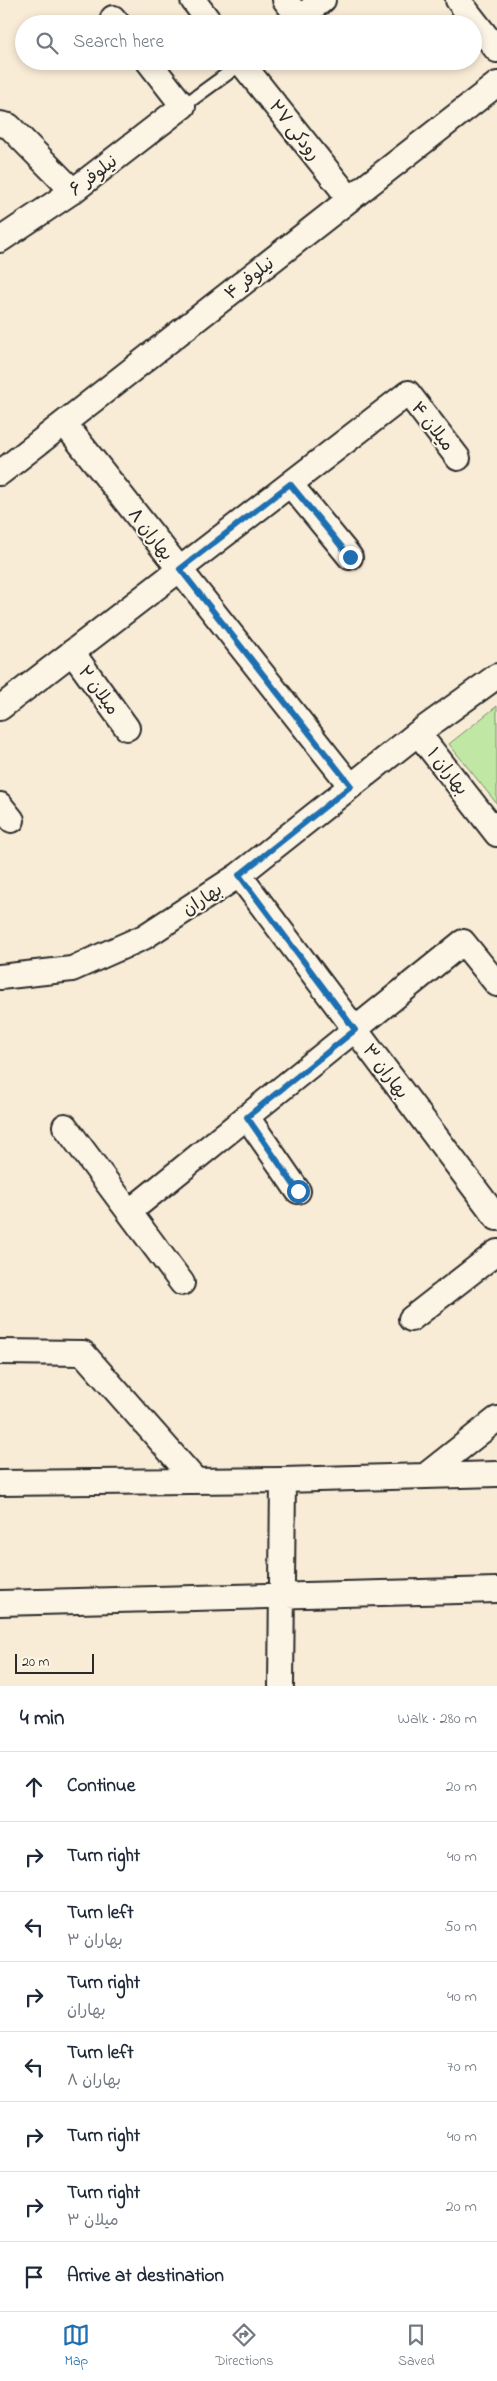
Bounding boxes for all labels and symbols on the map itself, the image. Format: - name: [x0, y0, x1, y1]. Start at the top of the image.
- street label: رودکی ۲۷: [261, 95, 325, 167]
- street label: نیلوفر ۶: [65, 150, 124, 203]
- street label: نیلوفر ۴: [220, 252, 281, 307]
- street label: میلان ۴: [404, 397, 459, 458]
- street label: بهاران ۸: [121, 503, 178, 567]
- route end: [339, 546, 362, 569]
- street label: میلان ۲: [71, 661, 124, 721]
- street label: بهاران ۱: [419, 743, 473, 802]
- street label: بهاران: [178, 878, 228, 923]
- street label: بهاران ۳: [355, 1039, 414, 1105]
- route start: [287, 1180, 310, 1203]
- scale bar: [15, 1651, 94, 1674]

